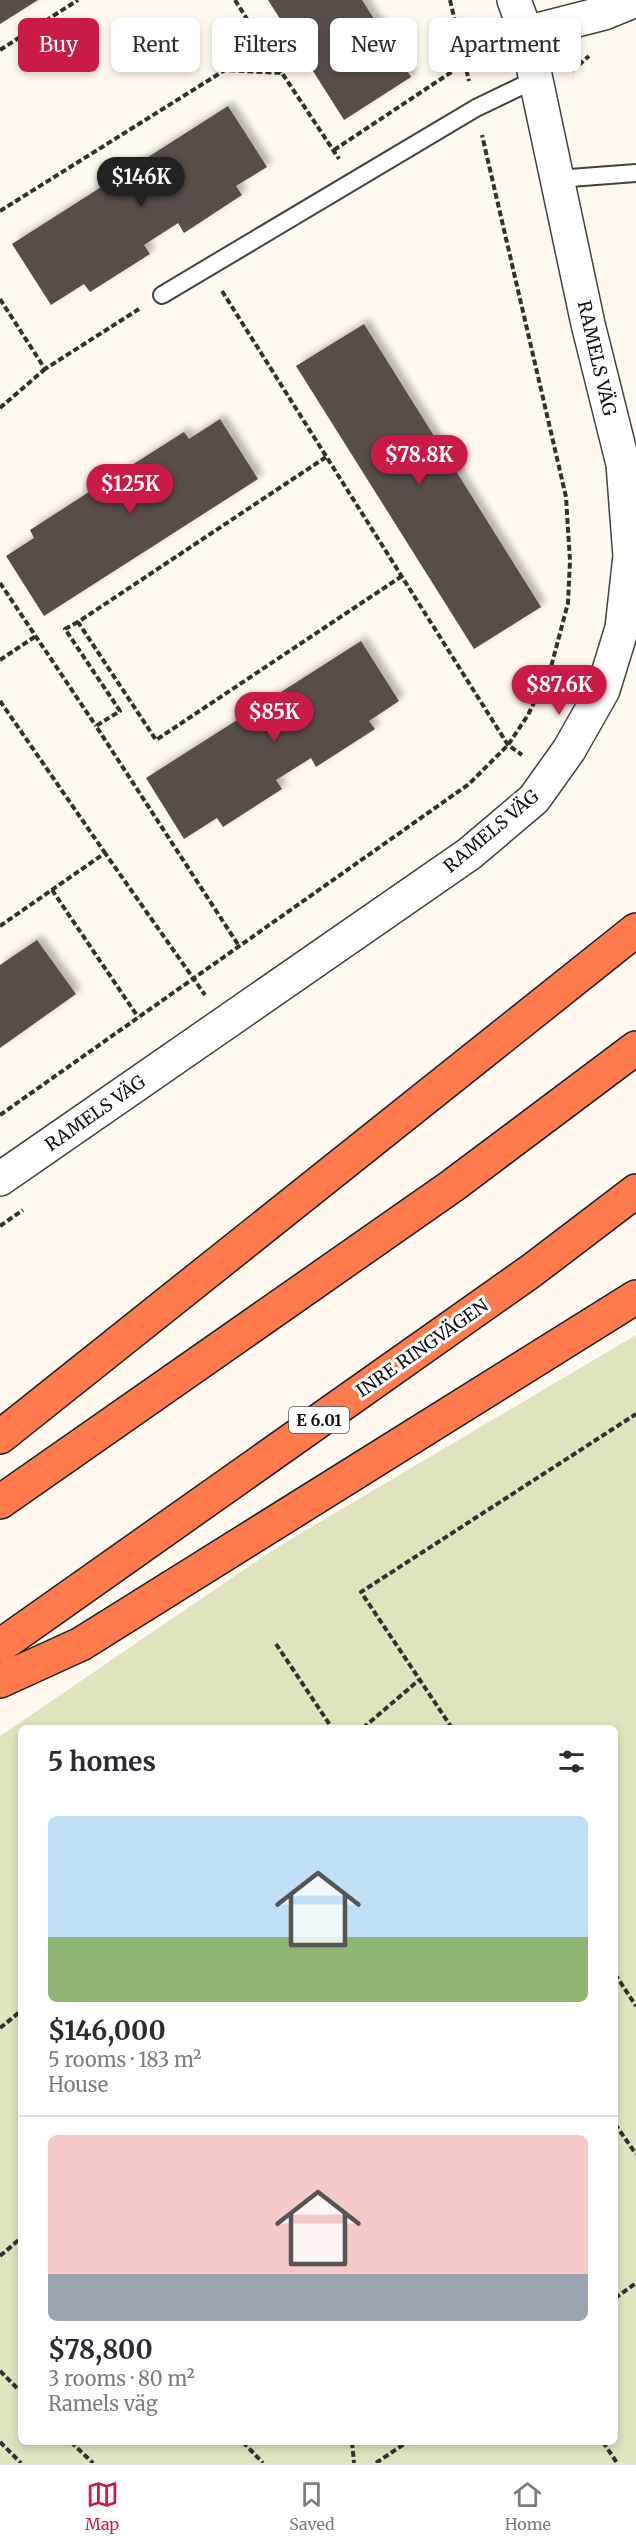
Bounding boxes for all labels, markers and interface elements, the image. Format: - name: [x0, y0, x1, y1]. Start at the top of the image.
- chip: Buy: [18, 18, 99, 72]
- chip: Rent: [111, 18, 200, 72]
- chip: Filters: [212, 18, 318, 72]
- chip: New: [330, 18, 417, 72]
- chip: Apartment: [429, 18, 581, 72]
- pin: $146K: [99, 157, 183, 208]
- text: $146K: [111, 164, 171, 189]
- street label: RAMELS VÄG: [573, 298, 621, 418]
- pin: $78.8K: [370, 435, 468, 486]
- text: $78.8K: [385, 442, 453, 467]
- pin: $125K: [88, 464, 172, 515]
- text: $125K: [100, 471, 160, 496]
- pin: $87.6K: [510, 665, 608, 716]
- text: $87.6K: [526, 672, 592, 697]
- pin: $85K: [238, 692, 310, 743]
- text: $85K: [249, 699, 299, 724]
- street label: RAMELS VÄG: [439, 784, 543, 878]
- street label: RAMELS VÄG: [40, 1070, 150, 1156]
- street label: INRE RINGVÄGEN: [351, 1294, 493, 1402]
- road number: E 6.01: [289, 1407, 349, 1433]
- text: 5 homes: [48, 1745, 156, 1778]
- icon: filters: [555, 1745, 588, 1778]
- icon: home: [264, 1855, 372, 1963]
- text: $146,000: [48, 2014, 166, 2047]
- text: 5 rooms · 183 m²: [48, 2047, 201, 2072]
- text: House: [48, 2072, 108, 2097]
- icon: home: [264, 2174, 372, 2282]
- text: $78,800: [48, 2333, 153, 2366]
- text: 3 rooms · 80 m²: [48, 2366, 195, 2391]
- text: Ramels väg: [48, 2391, 158, 2416]
- tab: Map: [85, 2478, 119, 2534]
- tab: Saved: [289, 2478, 335, 2534]
- tab: Home: [505, 2478, 551, 2534]

